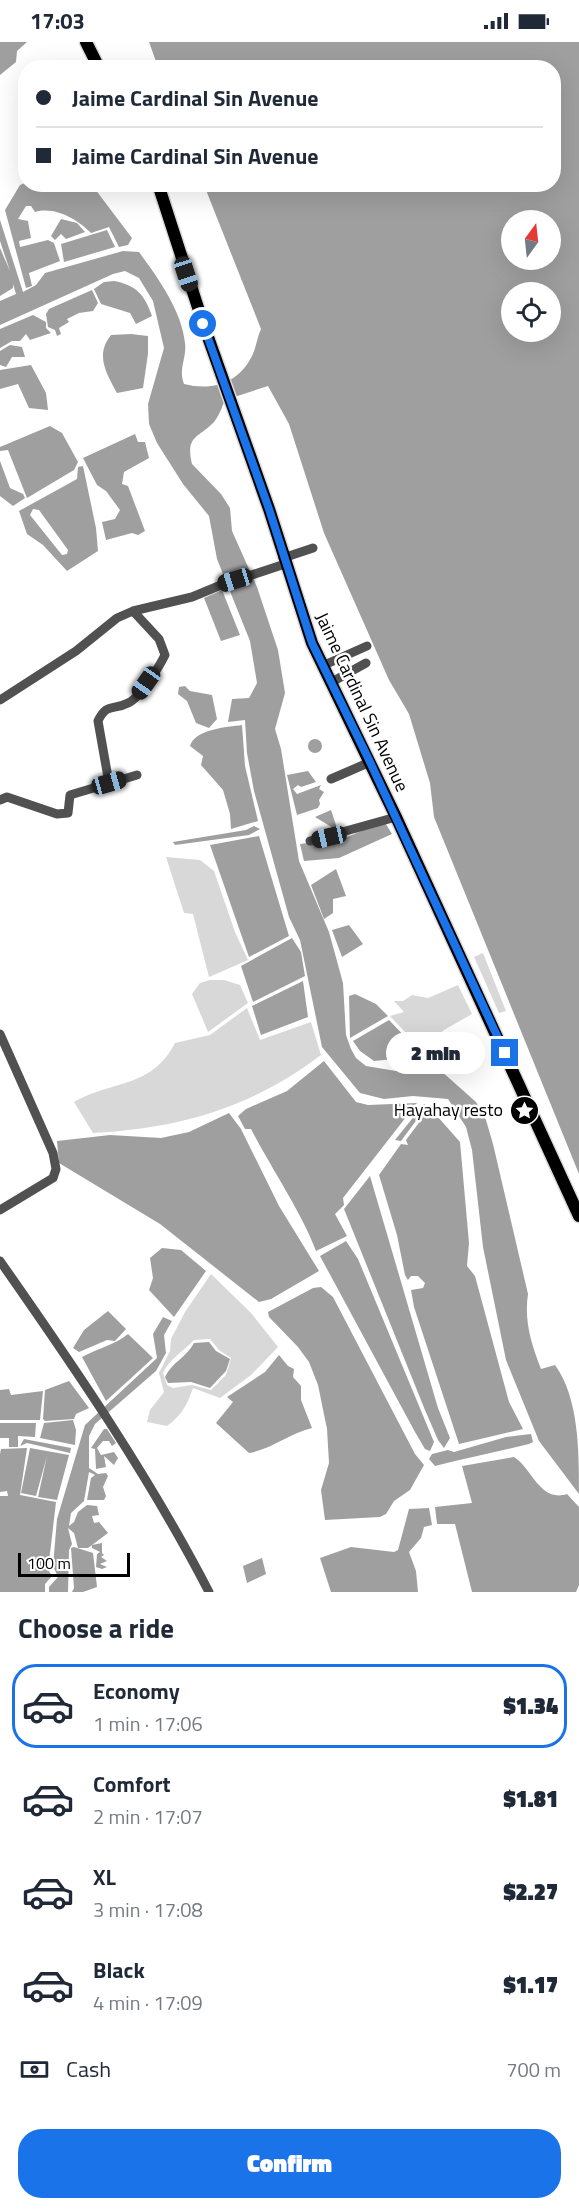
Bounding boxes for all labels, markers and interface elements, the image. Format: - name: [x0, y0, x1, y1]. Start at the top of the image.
- text: 17:03: [30, 4, 85, 38]
- text: Jaime Cardinal Sin Avenue: [72, 81, 319, 115]
- text: Jaime Cardinal Sin Avenue: [72, 139, 319, 173]
- north arrow: [501, 210, 561, 270]
- map controls: [501, 210, 561, 342]
- car: [172, 254, 200, 294]
- button: locate: [501, 282, 561, 342]
- route start: [189, 310, 216, 337]
- car: [215, 566, 255, 594]
- street label: Jaime Cardinal Sin Avenue: [309, 608, 416, 796]
- car: [128, 663, 164, 703]
- car: [89, 769, 129, 797]
- car: [309, 824, 349, 850]
- callout: 2 min: [385, 1032, 484, 1074]
- text: 2 min: [411, 1037, 460, 1068]
- route end: [491, 1039, 518, 1066]
- place icon: Hayahay resto: [508, 1094, 540, 1126]
- place label: Hayahay resto: [394, 1096, 503, 1123]
- scale bar: [18, 1550, 130, 1578]
- text: 100 m: [27, 1551, 71, 1575]
- text: Choose a ride: [18, 1607, 174, 1648]
- text: Economy: [93, 1674, 180, 1708]
- icon: car: [21, 1679, 75, 1733]
- text: $1.34: [503, 1689, 558, 1723]
- text: 1 min · 17:06: [93, 1708, 203, 1739]
- text: Comfort: [93, 1767, 171, 1801]
- icon: car: [21, 1772, 75, 1826]
- text: $1.81: [503, 1782, 558, 1816]
- text: 2 min · 17:07: [93, 1801, 203, 1832]
- text: XL: [93, 1860, 116, 1894]
- icon: car: [21, 1865, 75, 1919]
- text: $2.27: [503, 1875, 558, 1909]
- text: 3 min · 17:08: [93, 1894, 203, 1925]
- text: Black: [93, 1953, 145, 1987]
- icon: car: [21, 1958, 75, 2012]
- text: $1.17: [503, 1968, 558, 2002]
- text: 4 min · 17:09: [93, 1987, 203, 2018]
- text: Cash: [66, 2052, 111, 2086]
- icon: cash: [18, 2053, 51, 2086]
- text: 700 m: [506, 2054, 561, 2085]
- button: Confirm: [18, 2129, 561, 2198]

